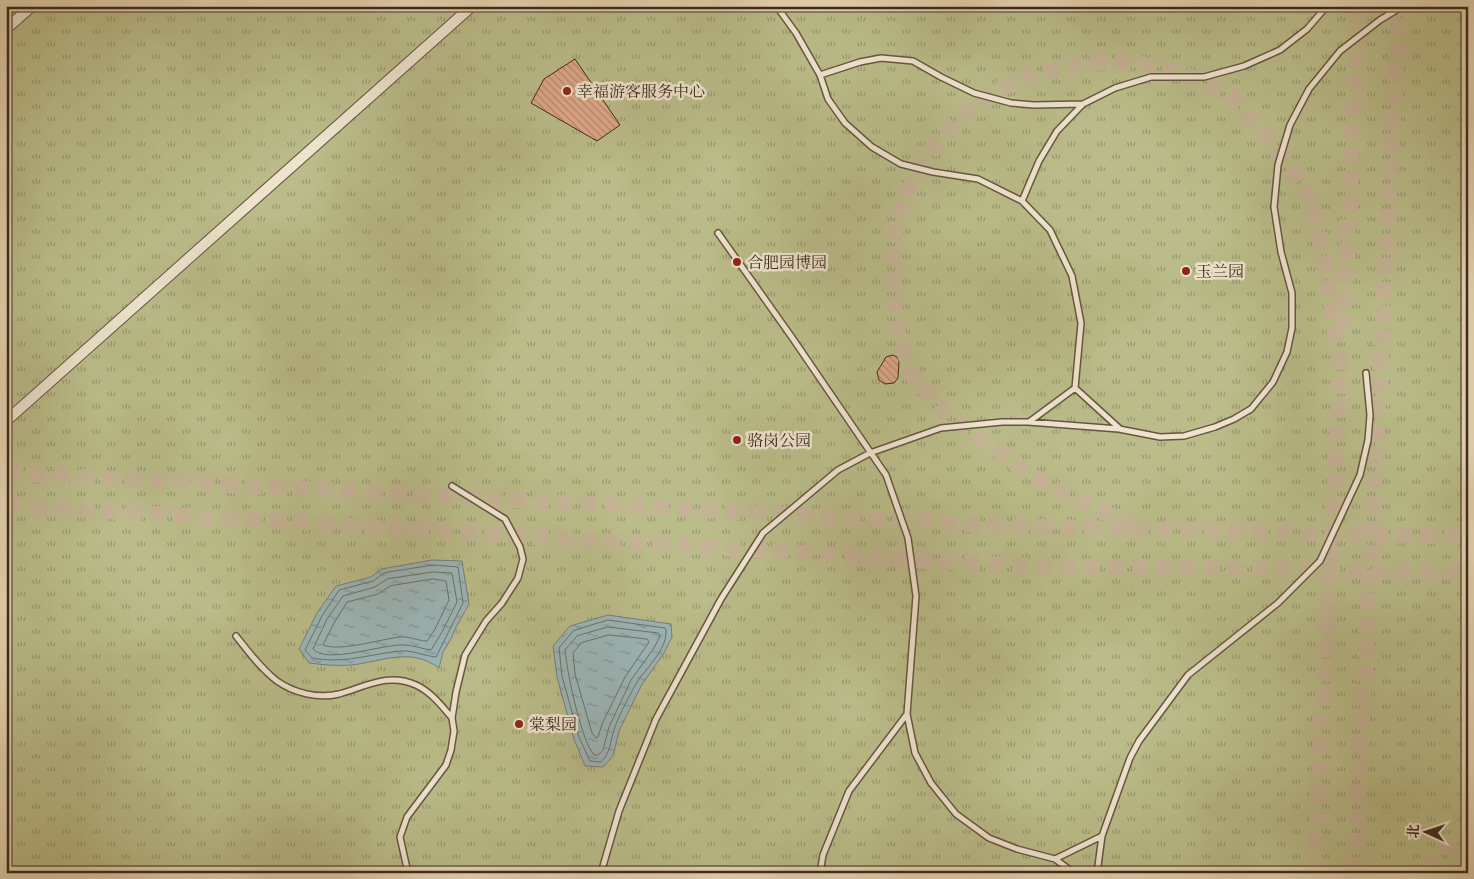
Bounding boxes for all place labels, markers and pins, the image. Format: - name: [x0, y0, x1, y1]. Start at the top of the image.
- place label: 幸福游客服务中心: [577, 81, 705, 101]
- marker: 幸福游客服务中心: [561, 85, 573, 97]
- place label: 合肥园博园: [747, 252, 827, 272]
- marker: 合肥园博园: [731, 256, 743, 268]
- place label: 玉兰园: [1196, 261, 1244, 281]
- marker: 玉兰园: [1180, 265, 1192, 277]
- place label: 骆岗公园: [747, 430, 811, 450]
- marker: 骆岗公园: [731, 434, 743, 446]
- place label: 棠梨园: [529, 714, 577, 734]
- marker: 棠梨园: [513, 718, 525, 730]

